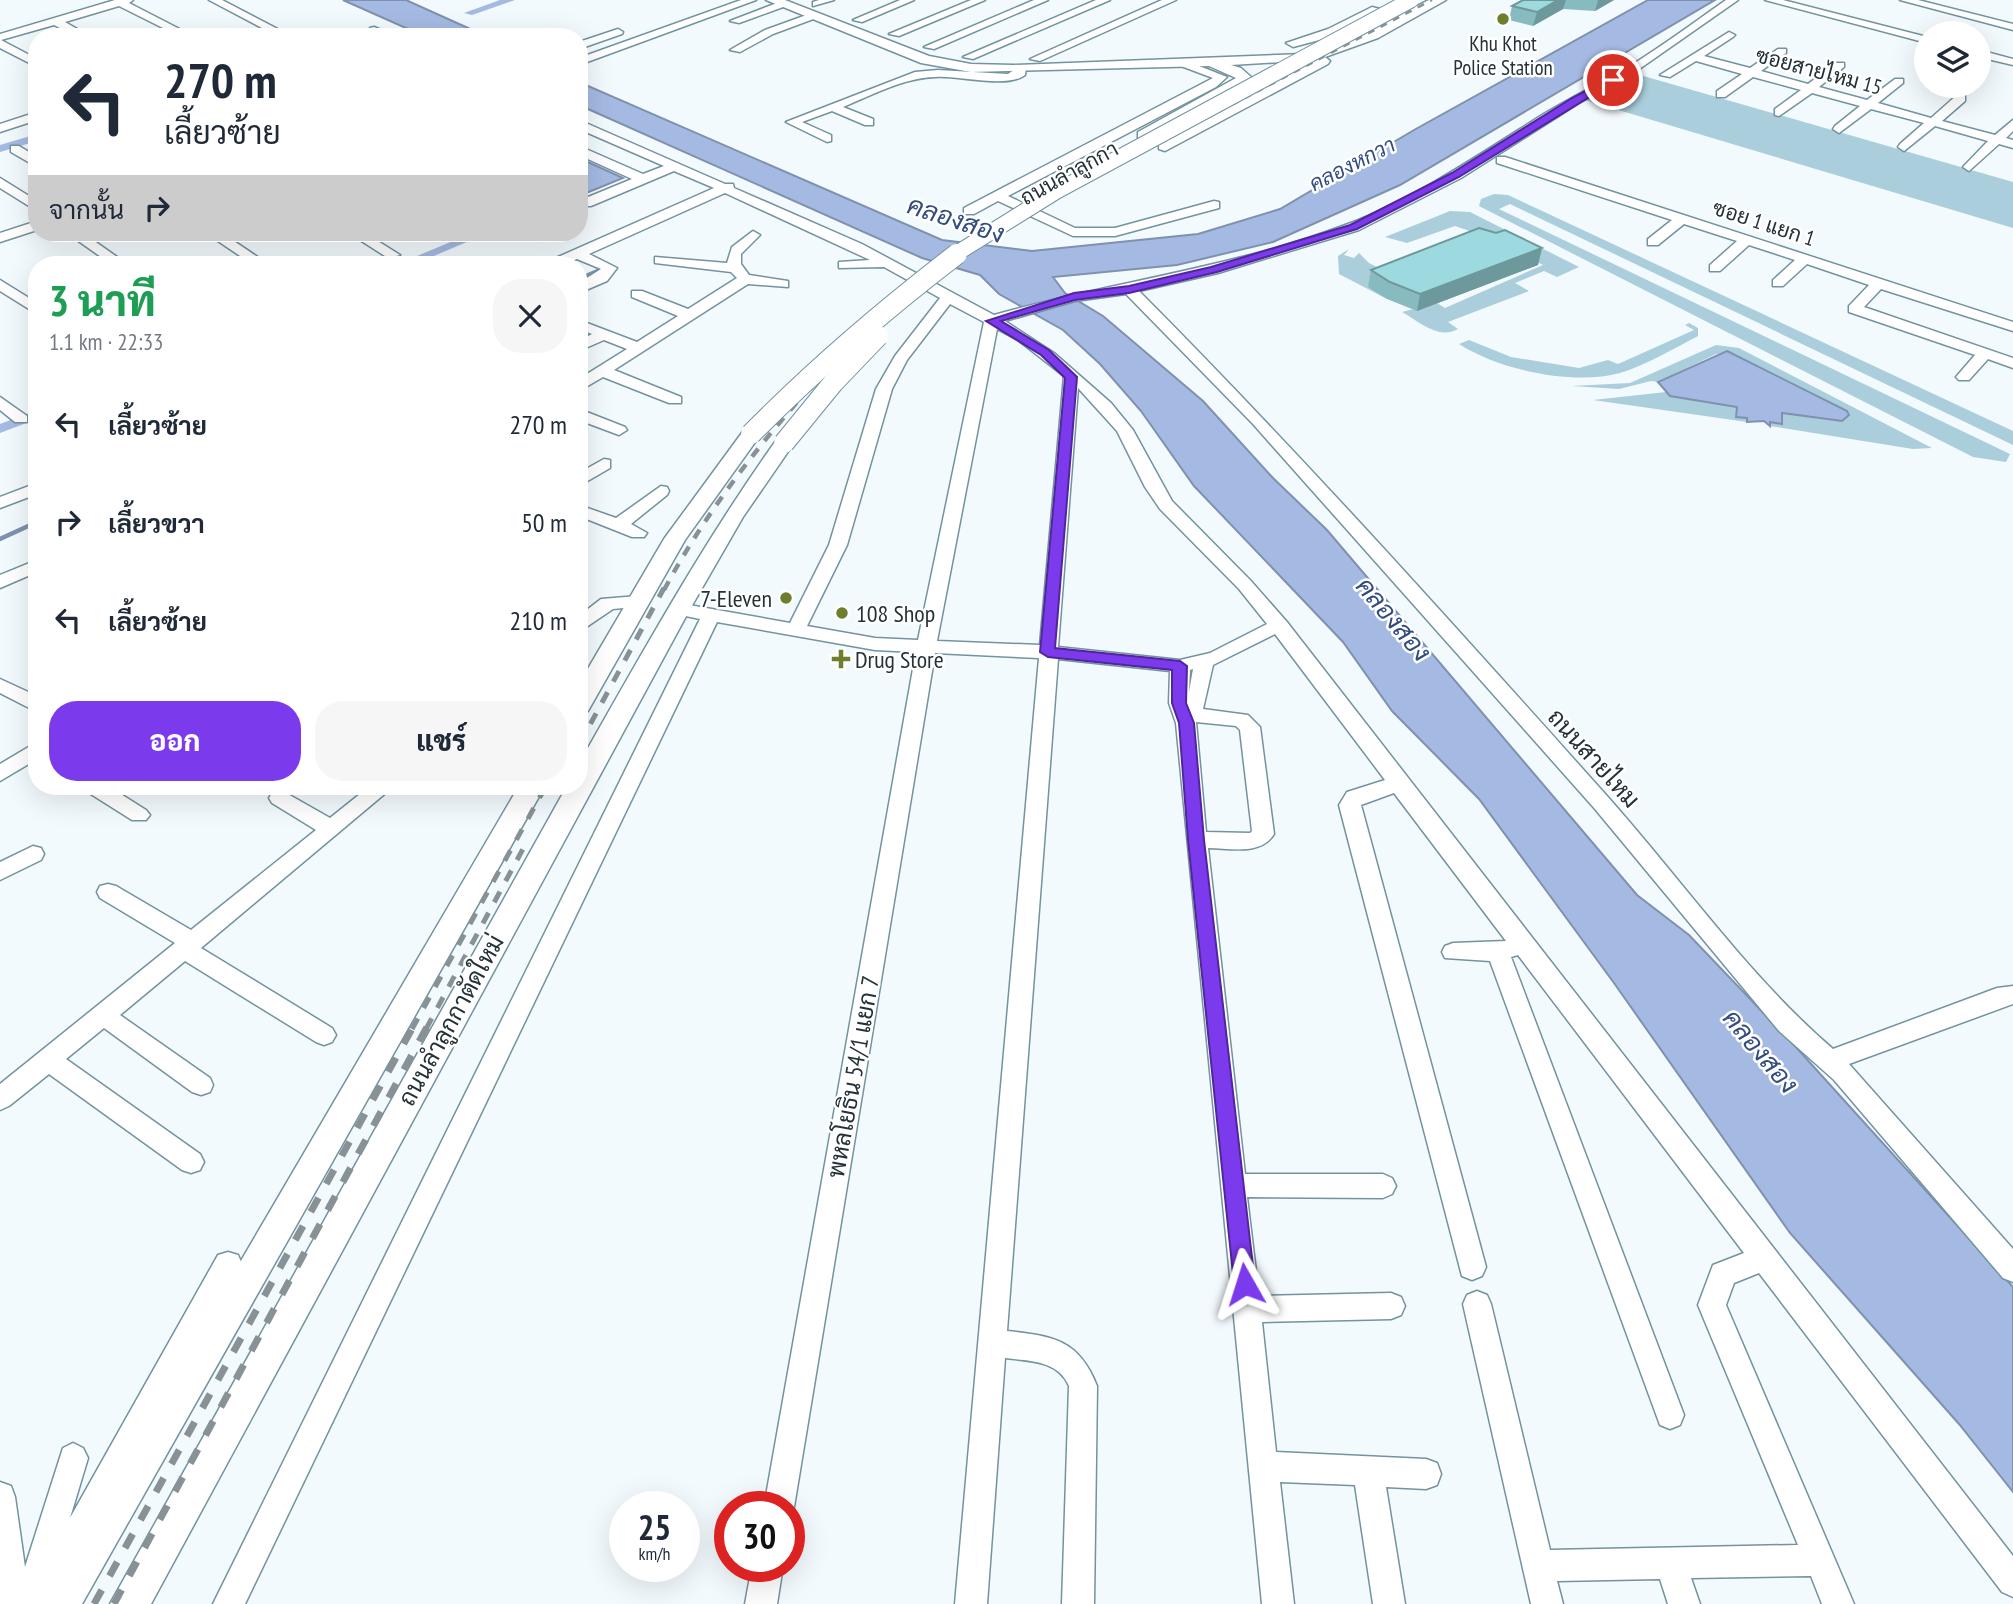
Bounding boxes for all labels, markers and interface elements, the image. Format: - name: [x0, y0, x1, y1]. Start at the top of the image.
- marker: Khu Khot Police Station: [1495, 11, 1511, 27]
- map controls: [1914, 21, 1991, 98]
- button: layers: [1914, 21, 1991, 98]
- place label: Khu Khot Police Station: [1453, 30, 1553, 81]
- street label: ซอยสายไหม 15: [1753, 41, 1885, 101]
- text: 270 m: [164, 48, 277, 112]
- pin: [1583, 50, 1643, 110]
- icon: left: [49, 56, 140, 147]
- icon: arrive: [1594, 61, 1632, 99]
- text: เลี้ยวซ้าย: [164, 111, 281, 153]
- water label: คลองหกวา: [1304, 131, 1400, 197]
- street label: ถนนลำลูกกา: [1015, 135, 1124, 213]
- water label: คลองสอง: [903, 188, 1009, 250]
- icon: right: [138, 189, 176, 227]
- text: จากนั้น: [49, 193, 124, 226]
- street label: ซอย 1 แยก 1: [1710, 194, 1818, 252]
- text: 3 นาที: [49, 273, 156, 328]
- button: close: [493, 279, 567, 353]
- text: 1.1 km · 22:33: [49, 327, 163, 356]
- icon: left: [49, 405, 87, 443]
- text: 270 m: [509, 408, 567, 441]
- text: เลี้ยวซ้าย: [108, 409, 207, 442]
- icon: right: [49, 503, 87, 541]
- text: 50 m: [521, 506, 567, 539]
- text: เลี้ยวขวา: [108, 507, 205, 540]
- water label: คลองสอง: [1349, 570, 1439, 668]
- place label: 7-Eleven: [700, 583, 772, 614]
- marker: 7-Eleven: [778, 590, 794, 606]
- place label: 108 Shop: [856, 598, 935, 629]
- icon: left: [49, 601, 87, 639]
- text: 210 m: [509, 604, 567, 637]
- text: เลี้ยวซ้าย: [108, 605, 207, 638]
- marker: 108 Shop: [834, 605, 850, 621]
- place label: Drug Store: [855, 644, 944, 675]
- marker: Drug Store: [833, 651, 849, 667]
- button: ออก: [49, 701, 301, 781]
- button: แชร์: [315, 701, 567, 781]
- street label: ถนนสายไหม: [1541, 702, 1647, 814]
- street label: ถนนลำลูกกาตัดใหม่: [391, 929, 513, 1112]
- street label: พหลโยธิน 54/1 แยก 7: [820, 974, 886, 1180]
- water label: คลองสอง: [1716, 1002, 1806, 1100]
- position arrow: [1208, 1247, 1282, 1321]
- speed limit sign: 30: [714, 1491, 805, 1582]
- text: 25: [638, 1504, 671, 1550]
- text: km/h: [639, 1542, 670, 1565]

